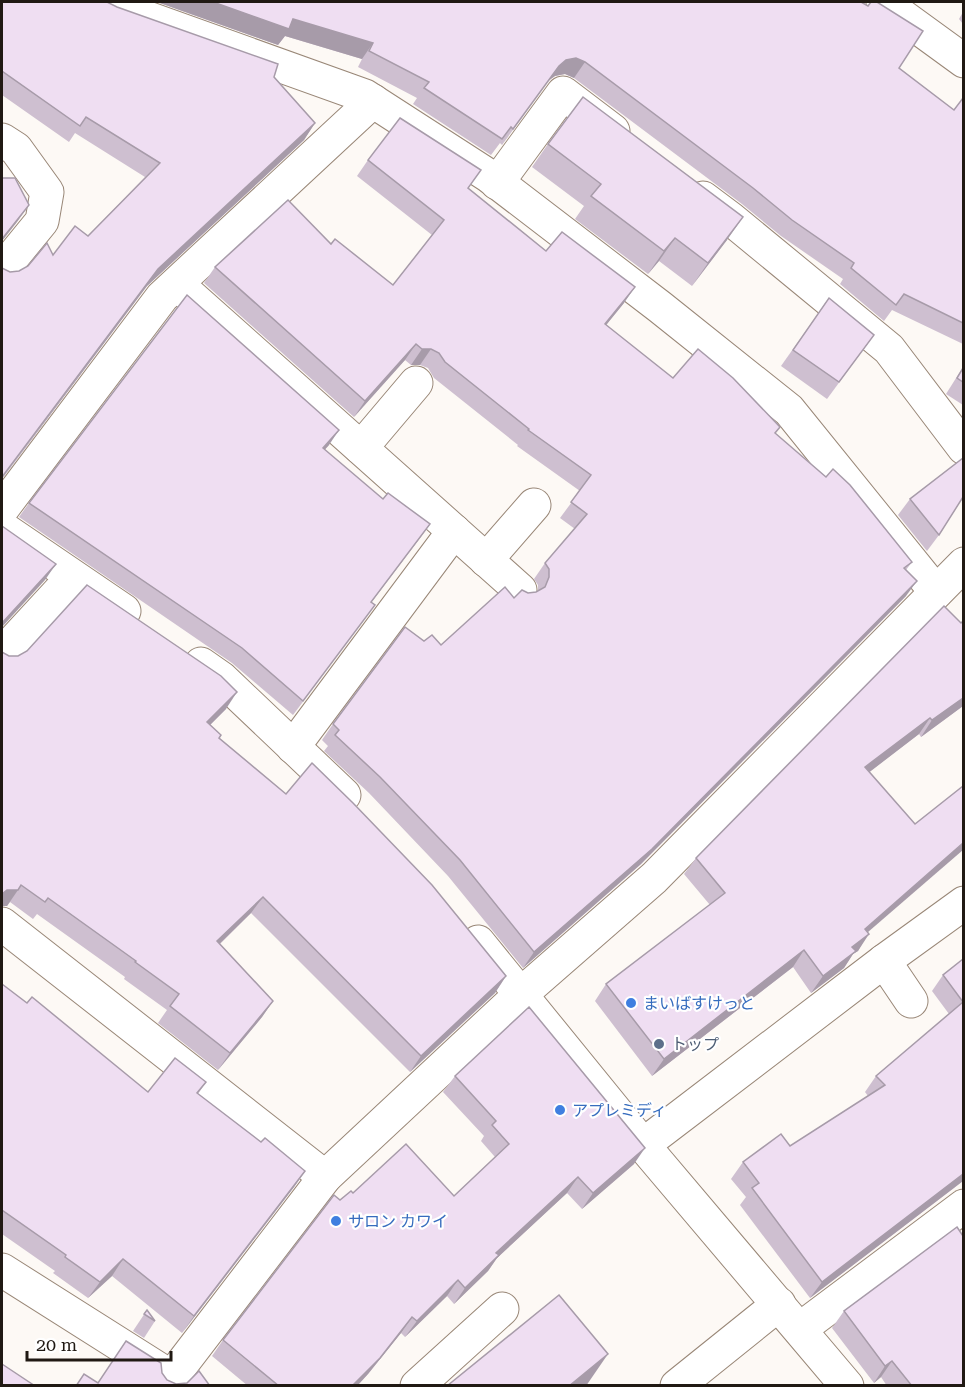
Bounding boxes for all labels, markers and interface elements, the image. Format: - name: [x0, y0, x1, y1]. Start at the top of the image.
- place label: まいばすけっと: [643, 994, 755, 1013]
- marker: まいばすけっと: [624, 996, 638, 1010]
- place label: トップ: [671, 1035, 719, 1054]
- marker: トップ: [652, 1037, 666, 1051]
- place label: アプレミディ: [572, 1101, 667, 1120]
- marker: アプレミディ: [553, 1103, 567, 1117]
- place label: サロン カワイ: [348, 1212, 448, 1231]
- marker: サロン カワイ: [329, 1214, 343, 1228]
- scale bar: [27, 1324, 171, 1362]
- text: 20 m: [36, 1334, 77, 1355]

